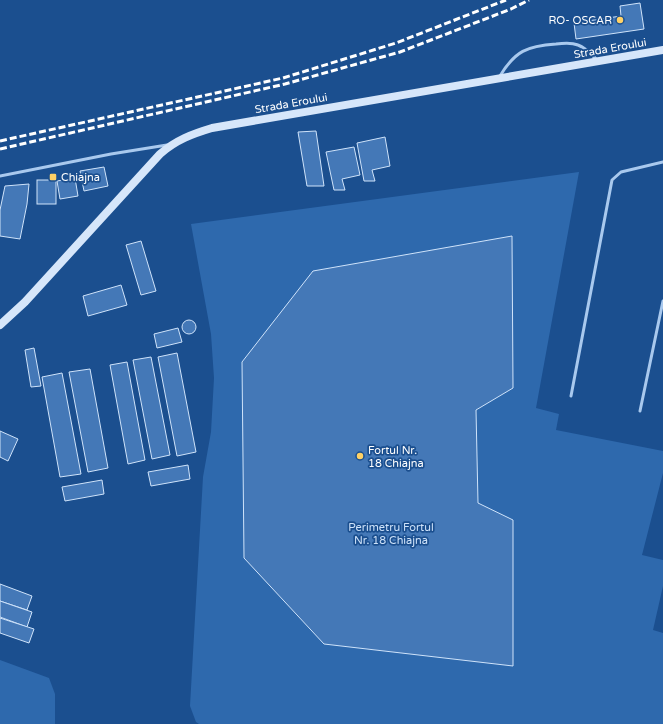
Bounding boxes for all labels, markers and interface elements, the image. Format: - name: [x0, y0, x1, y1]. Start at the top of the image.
- place label: RO- OSCAR: [548, 14, 612, 27]
- marker: RO- OSCAR: [615, 15, 625, 25]
- street label: Strada Eroului: [573, 36, 647, 61]
- street label: Strada Eroului: [254, 91, 328, 116]
- place label: Chiajna: [61, 171, 100, 184]
- marker: Chiajna: [48, 172, 58, 182]
- place label: Fortul Nr. 18 Chiajna: [368, 444, 424, 470]
- marker: Fortul Nr. 18 Chiajna: [355, 451, 365, 461]
- park label: Perimetru Fortul Nr. 18 Chiajna: [348, 521, 434, 547]

